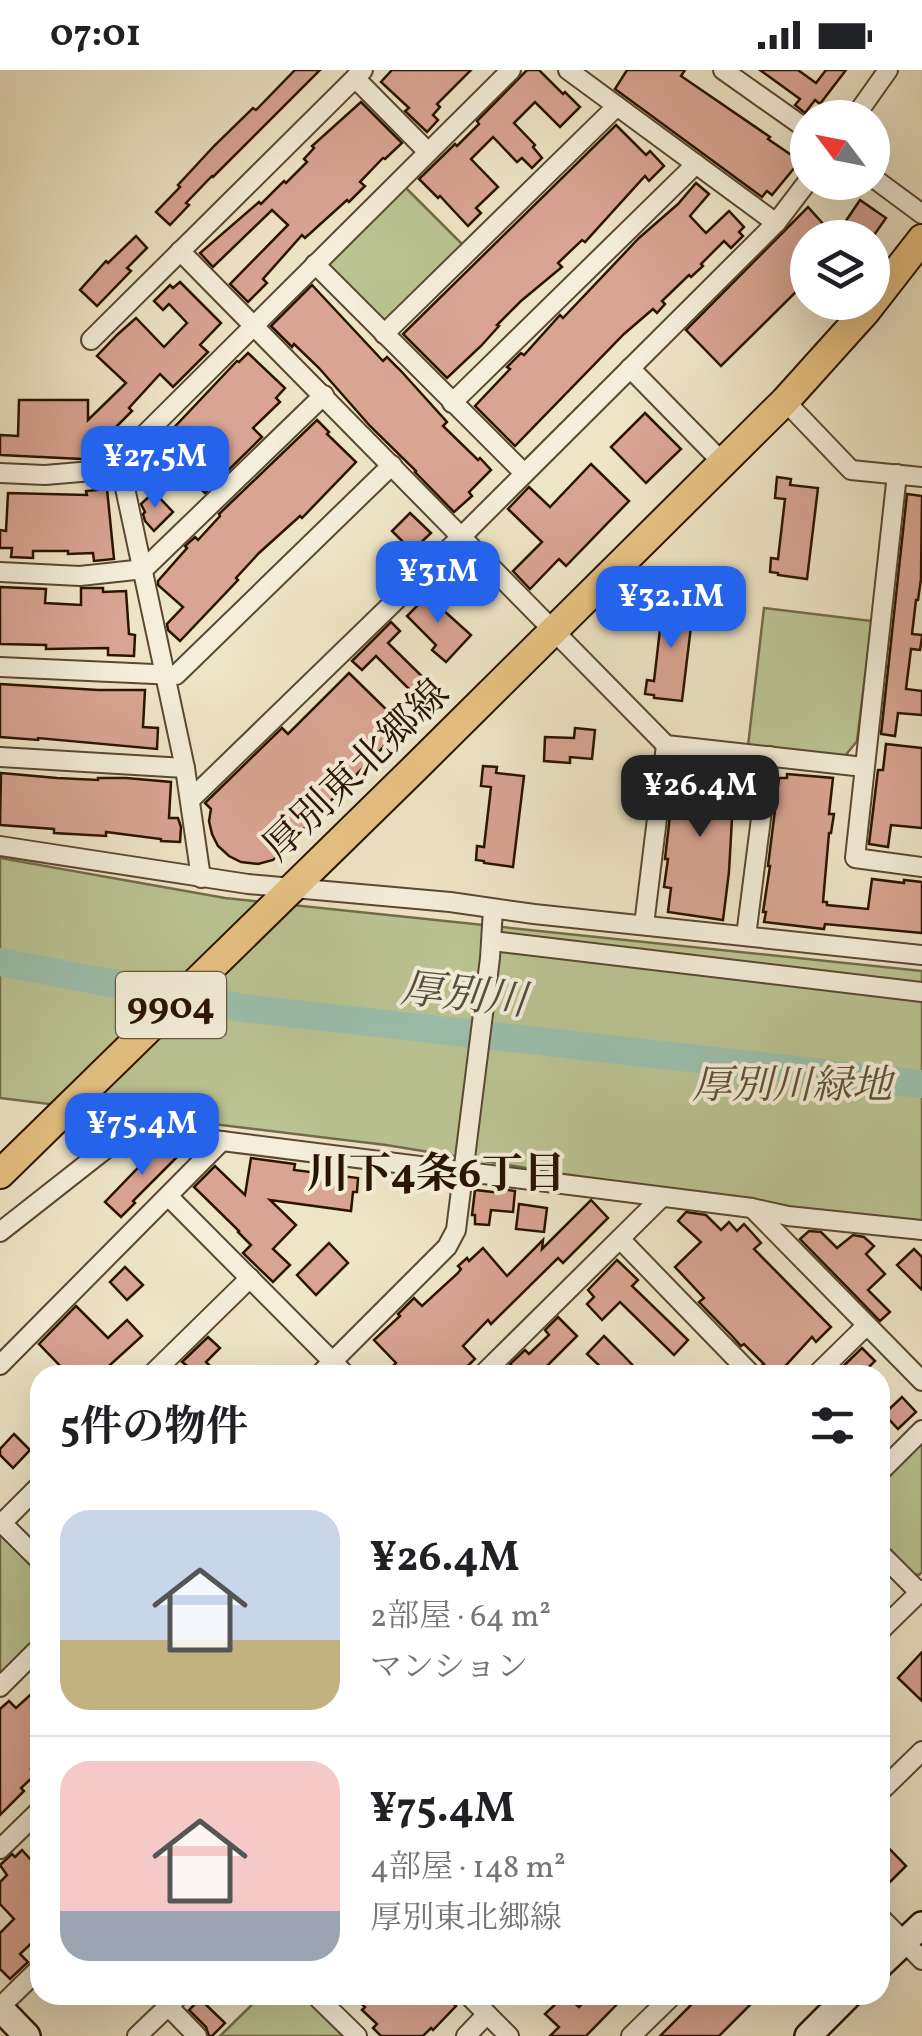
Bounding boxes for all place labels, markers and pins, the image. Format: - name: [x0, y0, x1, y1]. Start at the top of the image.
- pin: ¥27.5M: [74, 426, 236, 511]
- pin: ¥31M: [379, 541, 497, 626]
- pin: ¥32.1M: [590, 566, 752, 651]
- pin: ¥26.4M: [619, 755, 781, 840]
- pin: ¥75.4M: [61, 1093, 223, 1178]

